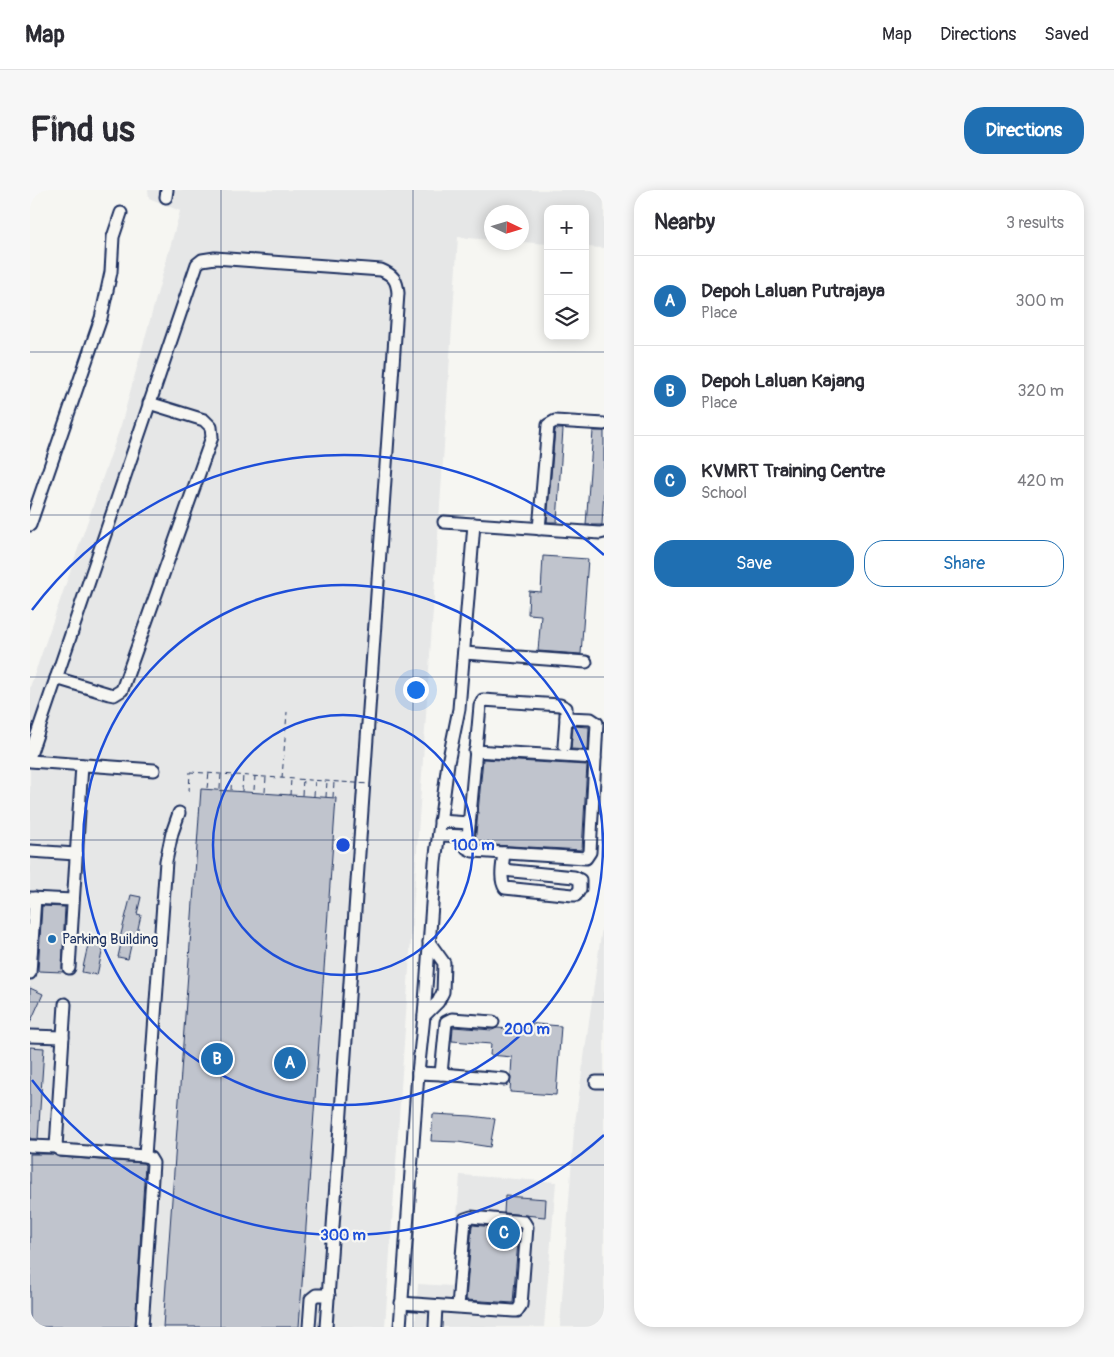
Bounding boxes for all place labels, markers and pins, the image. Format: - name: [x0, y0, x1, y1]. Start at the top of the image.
- centre of rings: [334, 836, 352, 854]
- place label: Parking Building: [62, 930, 158, 949]
- marker: Parking Building: [46, 933, 58, 945]
- pin: B: [201, 1040, 233, 1078]
- pin: A: [274, 1044, 306, 1082]
- pin: C: [488, 1214, 520, 1252]

